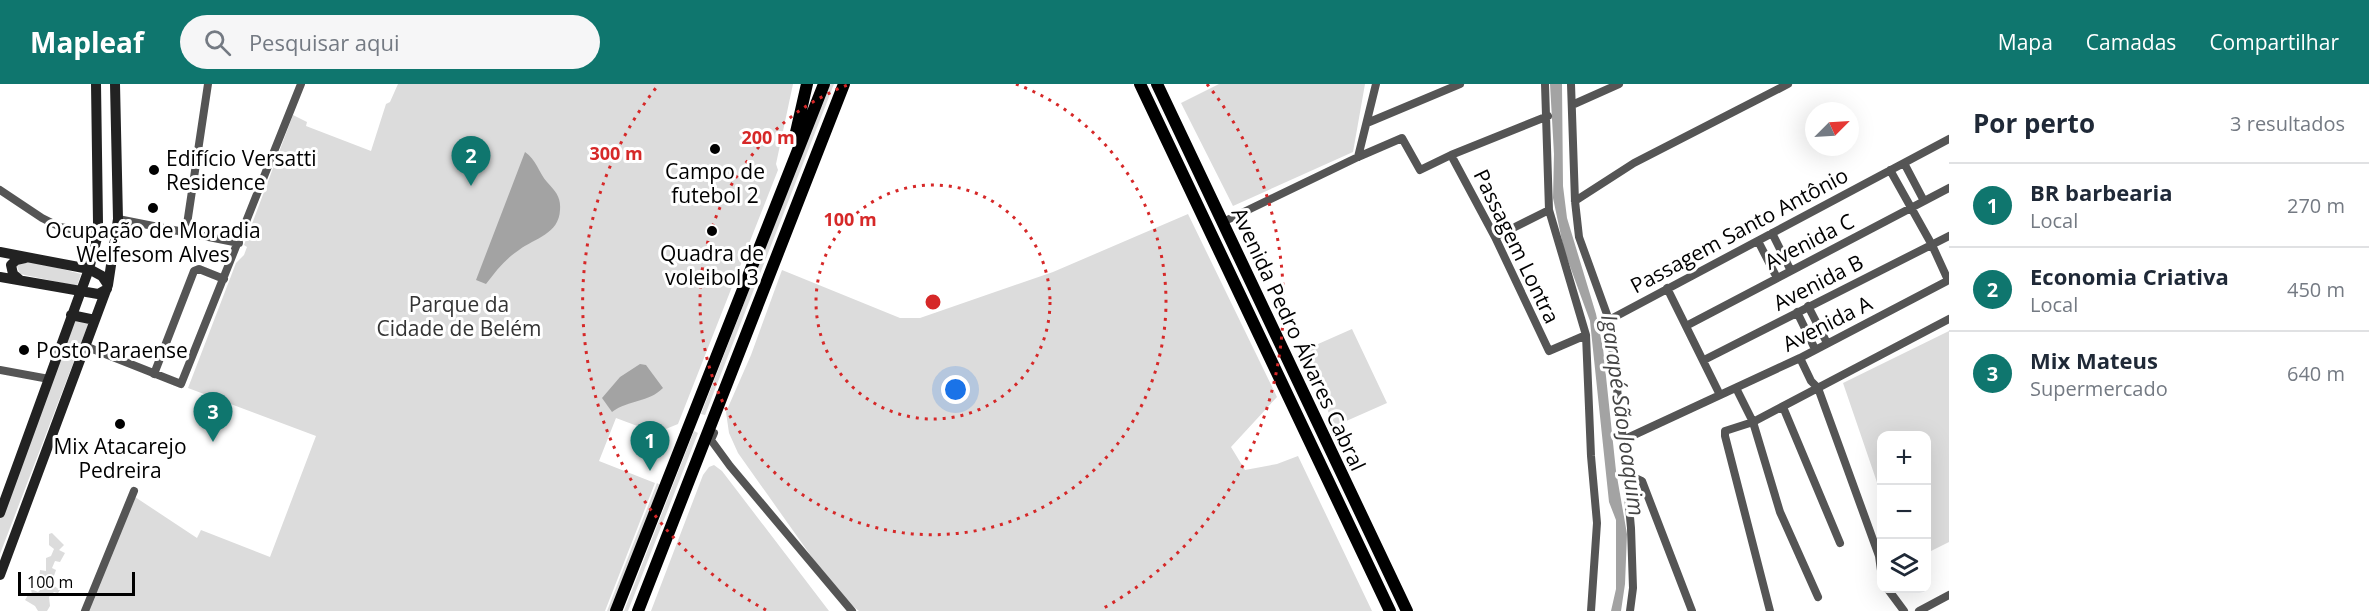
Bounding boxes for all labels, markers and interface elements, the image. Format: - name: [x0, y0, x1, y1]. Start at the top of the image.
- search box: [180, 15, 600, 69]
- text: Mapleaf: [30, 23, 144, 61]
- icon: search: [201, 26, 234, 59]
- text: Pesquisar aqui: [249, 27, 400, 57]
- text: Mapa: [1998, 28, 2053, 56]
- text: Camadas: [2086, 28, 2176, 56]
- text: Compartilhar: [2209, 28, 2339, 56]
- north arrow: [1805, 102, 1859, 156]
- text: Por perto: [1973, 105, 2095, 141]
- text: 3 resultados: [2230, 110, 2345, 137]
- text: 200 m: [741, 125, 795, 149]
- pin: 2: [452, 136, 490, 186]
- text: 300 m: [589, 141, 643, 165]
- marker: Campo de futebol 2: [708, 142, 722, 156]
- place label: Edifício Versatti Residence: [166, 144, 316, 196]
- place label: Campo de futebol 2: [665, 157, 765, 209]
- street label: Passagem Santo Antônio: [1625, 161, 1853, 299]
- marker: Edifício Versatti Residence: [147, 163, 161, 177]
- street label: Passagem Lontra: [1468, 164, 1566, 328]
- text: BR barbearia: [2030, 177, 2172, 207]
- text: 1: [1987, 192, 1998, 219]
- text: 270 m: [2287, 192, 2345, 219]
- marker: Ocupação de Moradia Welfesom Alves: [146, 201, 160, 215]
- street label: Avenida Pedro Álvares Cabral: [1226, 203, 1372, 475]
- text: 100 m: [823, 207, 877, 231]
- street label: Avenida C: [1759, 207, 1859, 275]
- text: Local: [2030, 207, 2078, 234]
- place label: Ocupação de Moradia Welfesom Alves: [45, 216, 261, 268]
- marker: Quadra de voleibol 3: [705, 224, 719, 238]
- place label: Quadra de voleibol 3: [660, 239, 764, 291]
- street label: Avenida B: [1768, 247, 1868, 317]
- text: Economia Criativa: [2030, 261, 2229, 291]
- text: 2: [1987, 276, 1998, 303]
- text: 450 m: [2287, 276, 2345, 303]
- street label: Avenida A: [1777, 288, 1877, 357]
- park label: Parque da Cidade de Belém: [376, 290, 542, 342]
- text: Local: [2030, 291, 2078, 318]
- centre of rings: [923, 292, 943, 312]
- water label: Igarapé São Joaquim: [1595, 312, 1653, 518]
- place label: Posto Paraense: [36, 336, 188, 364]
- marker: Posto Paraense: [17, 343, 31, 357]
- text: Mix Mateus: [2030, 345, 2158, 375]
- text: 3: [1987, 360, 1998, 387]
- text: 640 m: [2287, 360, 2345, 387]
- your location: [941, 375, 970, 404]
- text: Supermercado: [2030, 375, 2168, 402]
- pin: 3: [194, 392, 232, 442]
- marker: Mix Atacarejo Pedreira: [113, 417, 127, 431]
- pin: 1: [630, 422, 670, 471]
- map controls: [1877, 431, 1931, 593]
- button: +: [1877, 431, 1931, 485]
- place label: Mix Atacarejo Pedreira: [53, 432, 187, 484]
- button: −: [1877, 485, 1931, 539]
- button: layers: [1877, 539, 1931, 593]
- scale bar: [18, 569, 135, 596]
- text: 100 m: [27, 571, 73, 593]

